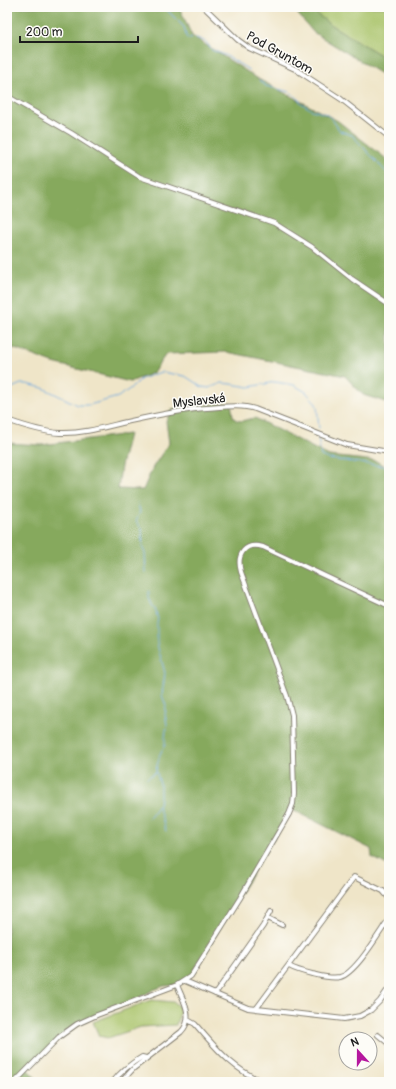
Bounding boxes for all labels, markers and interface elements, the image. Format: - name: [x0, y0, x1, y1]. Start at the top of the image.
- scale bar: [20, 18, 138, 44]
- text: 200 m: [26, 25, 63, 40]
- street label: Pod Gruntom: [243, 28, 316, 78]
- street label: Myslavská: [172, 390, 226, 412]
- north arrow: [338, 1031, 378, 1071]
- text: N: [349, 1035, 361, 1050]

